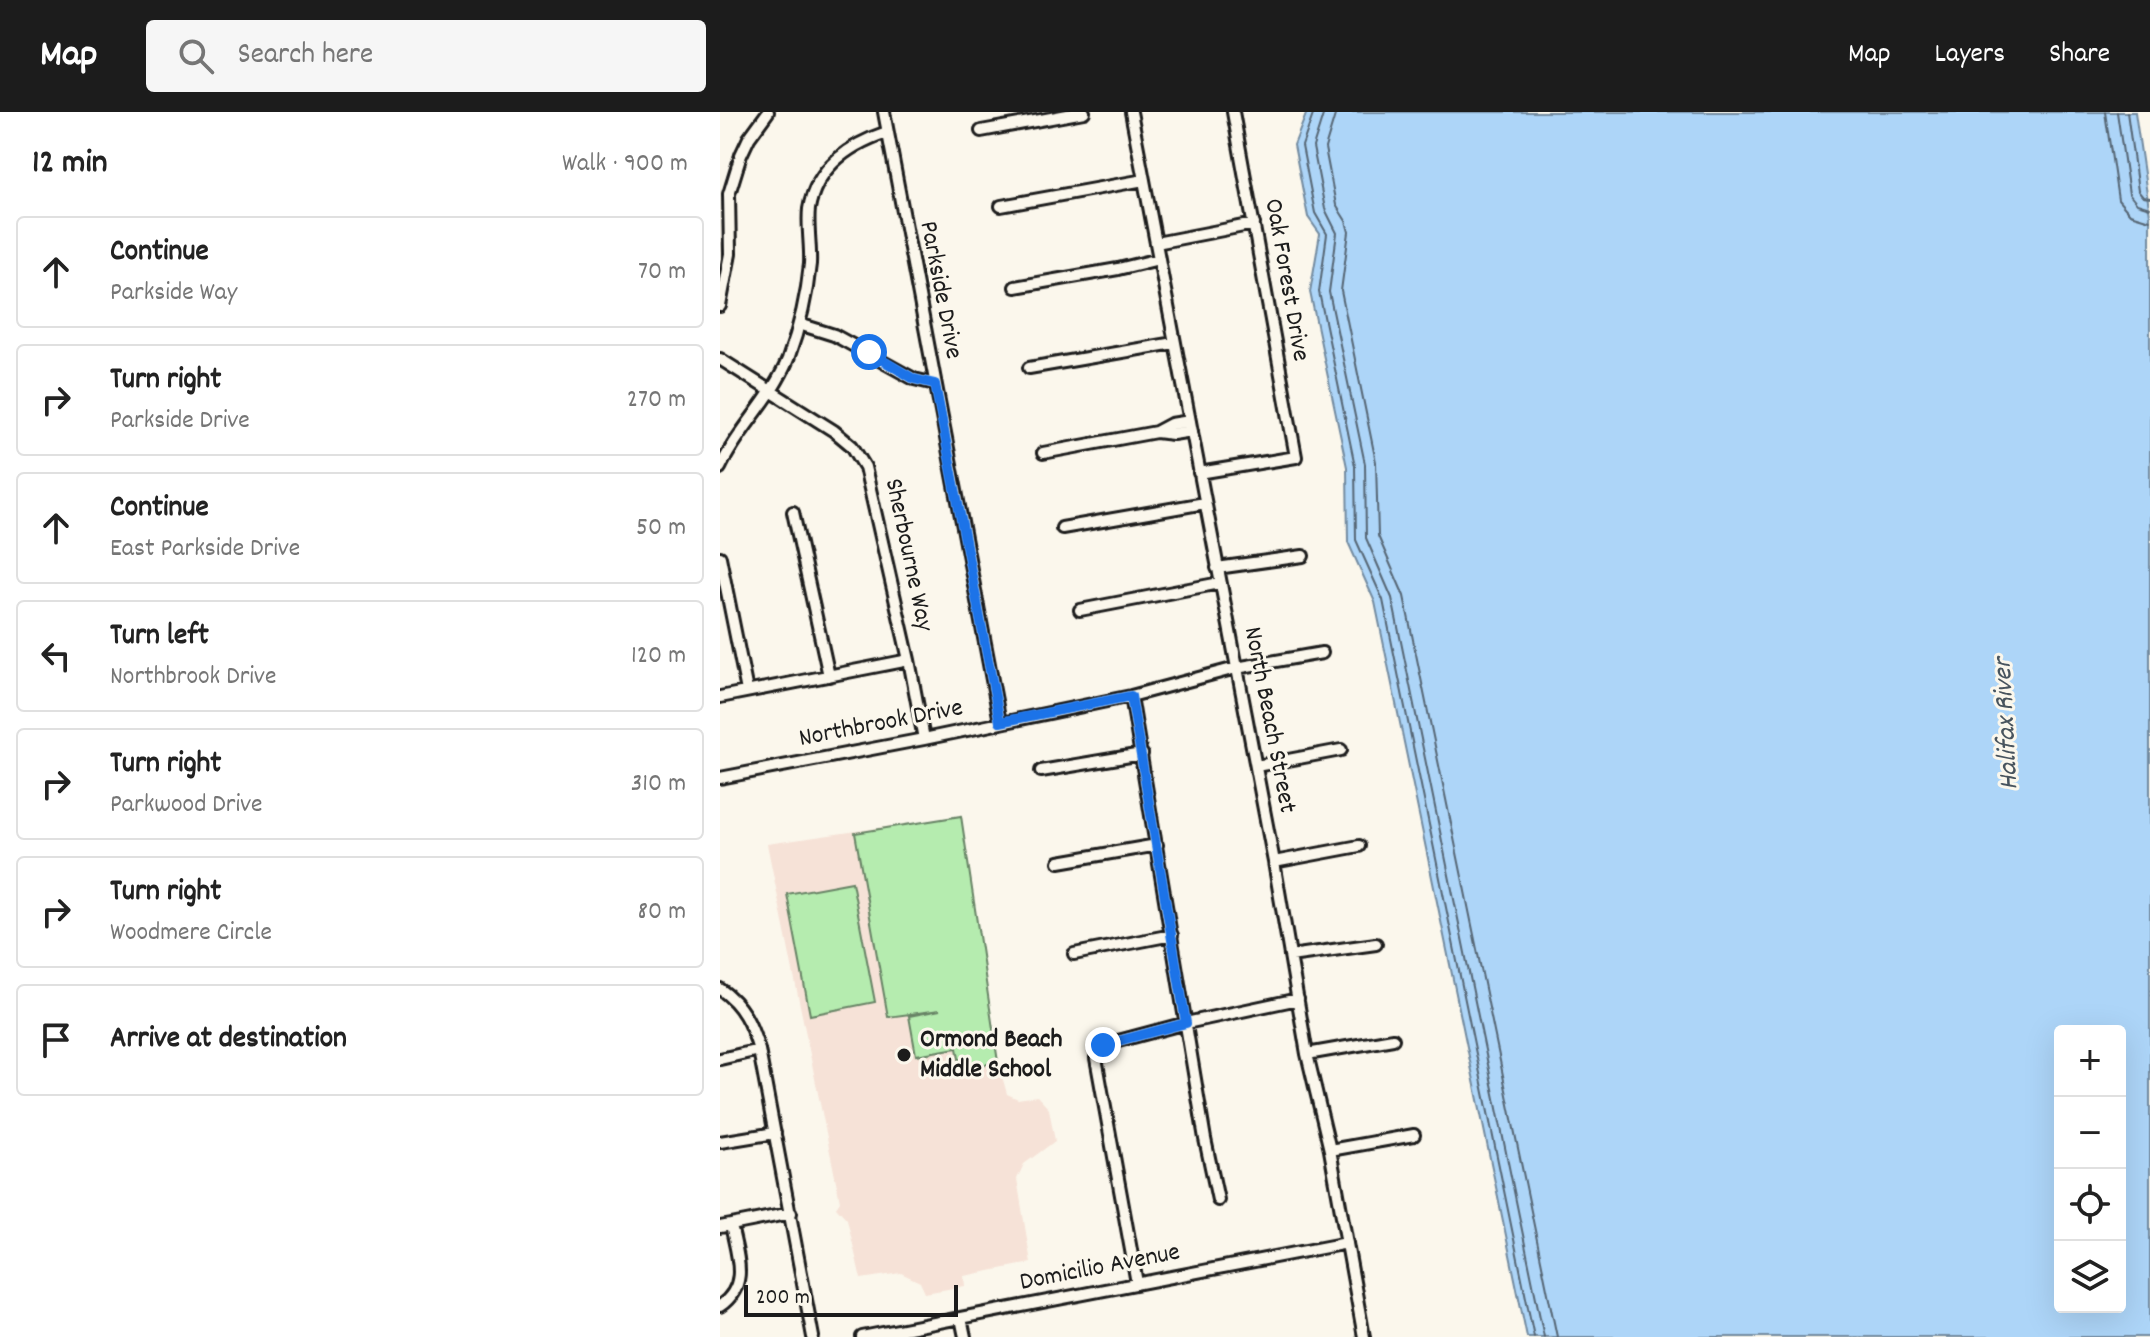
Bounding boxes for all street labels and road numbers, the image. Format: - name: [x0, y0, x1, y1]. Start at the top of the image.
- street label: Oak Forest Drive: [1253, 196, 1319, 364]
- street label: Parkside Drive: [909, 218, 971, 362]
- street label: Sherbourne Way: [874, 475, 942, 635]
- street label: North Beach Street: [1233, 624, 1305, 817]
- street label: Northbrook Drive: [796, 690, 966, 758]
- street label: Domicilio Avenue: [1017, 1234, 1183, 1302]

